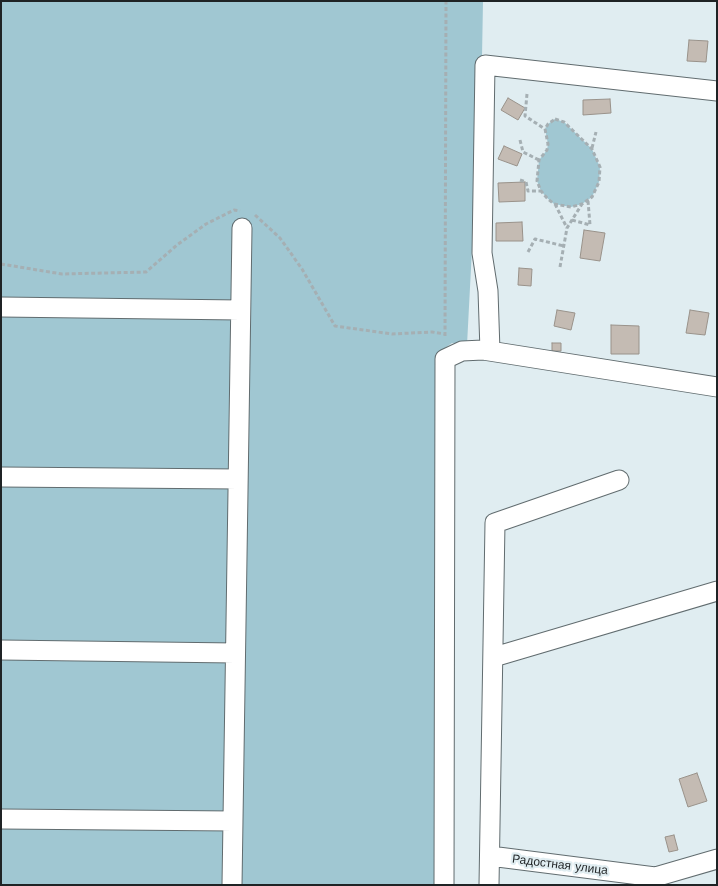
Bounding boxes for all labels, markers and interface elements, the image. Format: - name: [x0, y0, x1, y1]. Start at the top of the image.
- street label: Радостная улица: [511, 852, 609, 878]

